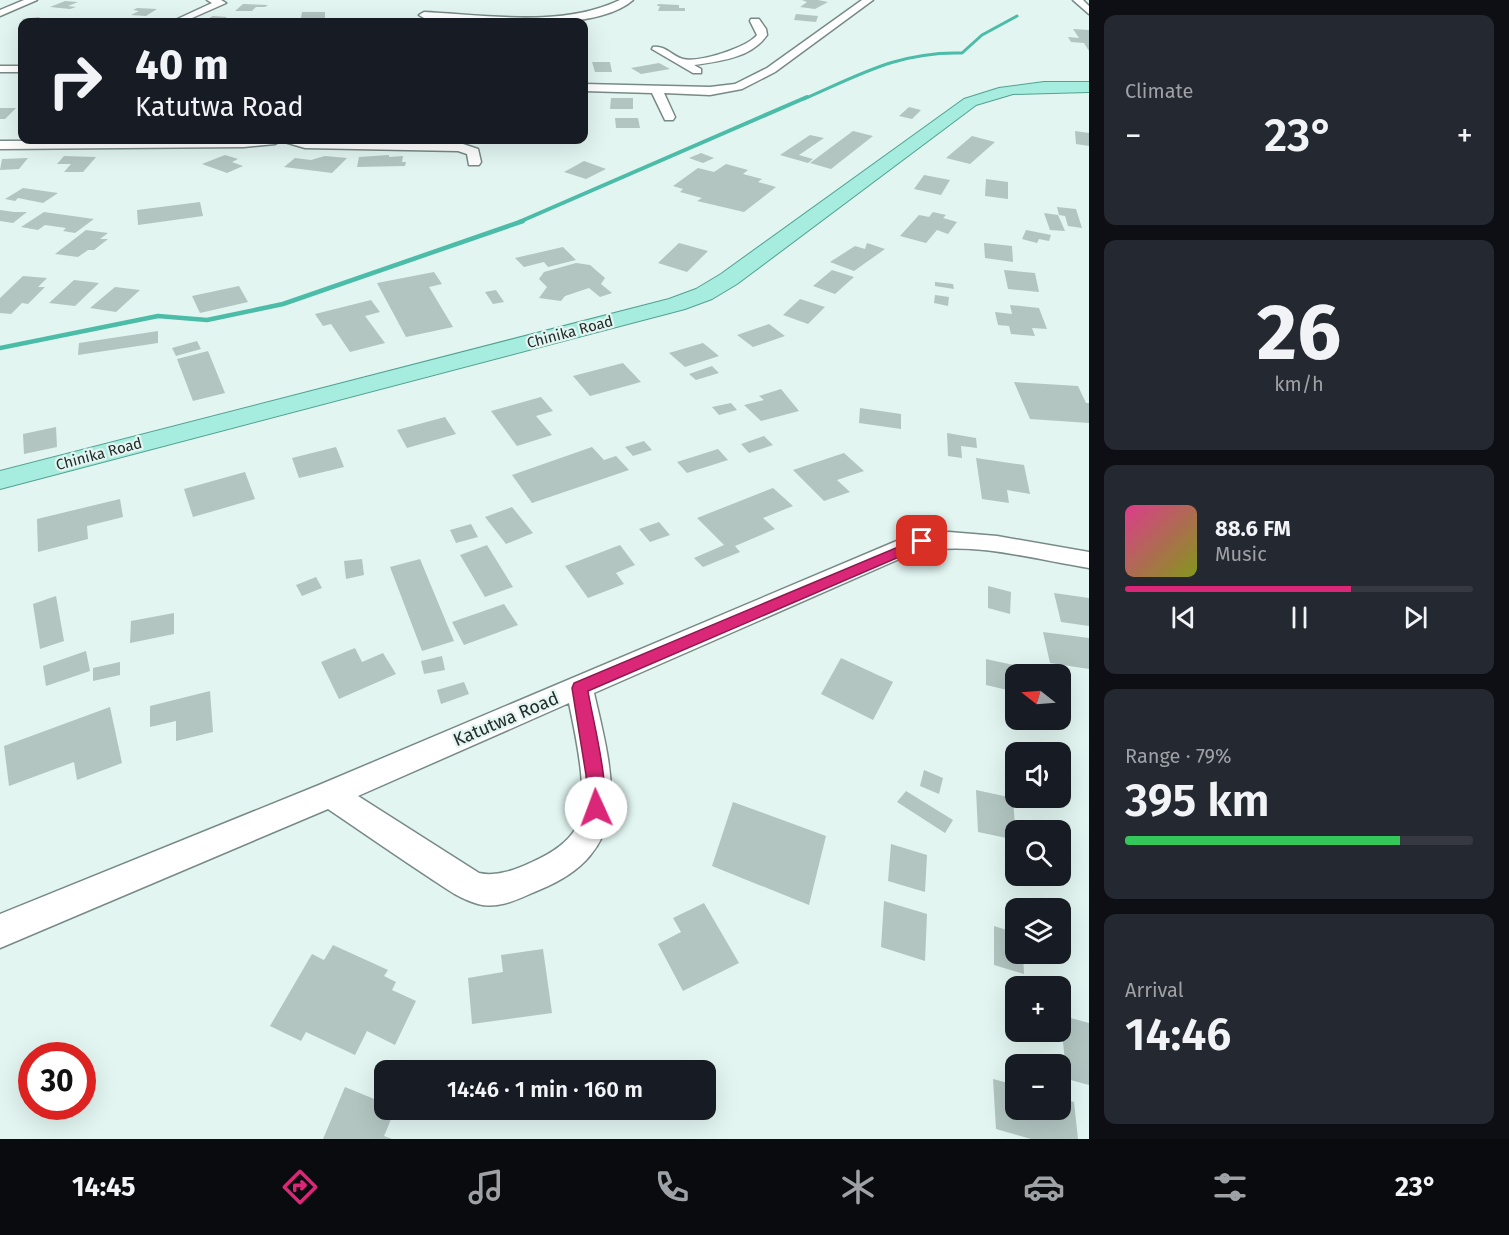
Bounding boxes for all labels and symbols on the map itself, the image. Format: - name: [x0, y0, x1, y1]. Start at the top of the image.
- street label: Chinika Road: [525, 312, 615, 352]
- street label: Chinika Road: [54, 434, 144, 474]
- pin: [896, 515, 947, 566]
- north arrow: [1005, 664, 1071, 730]
- street label: Katutwa Road: [450, 687, 562, 751]
- position arrow: [564, 776, 628, 840]
- speed limit sign: 30: [18, 1042, 96, 1120]

